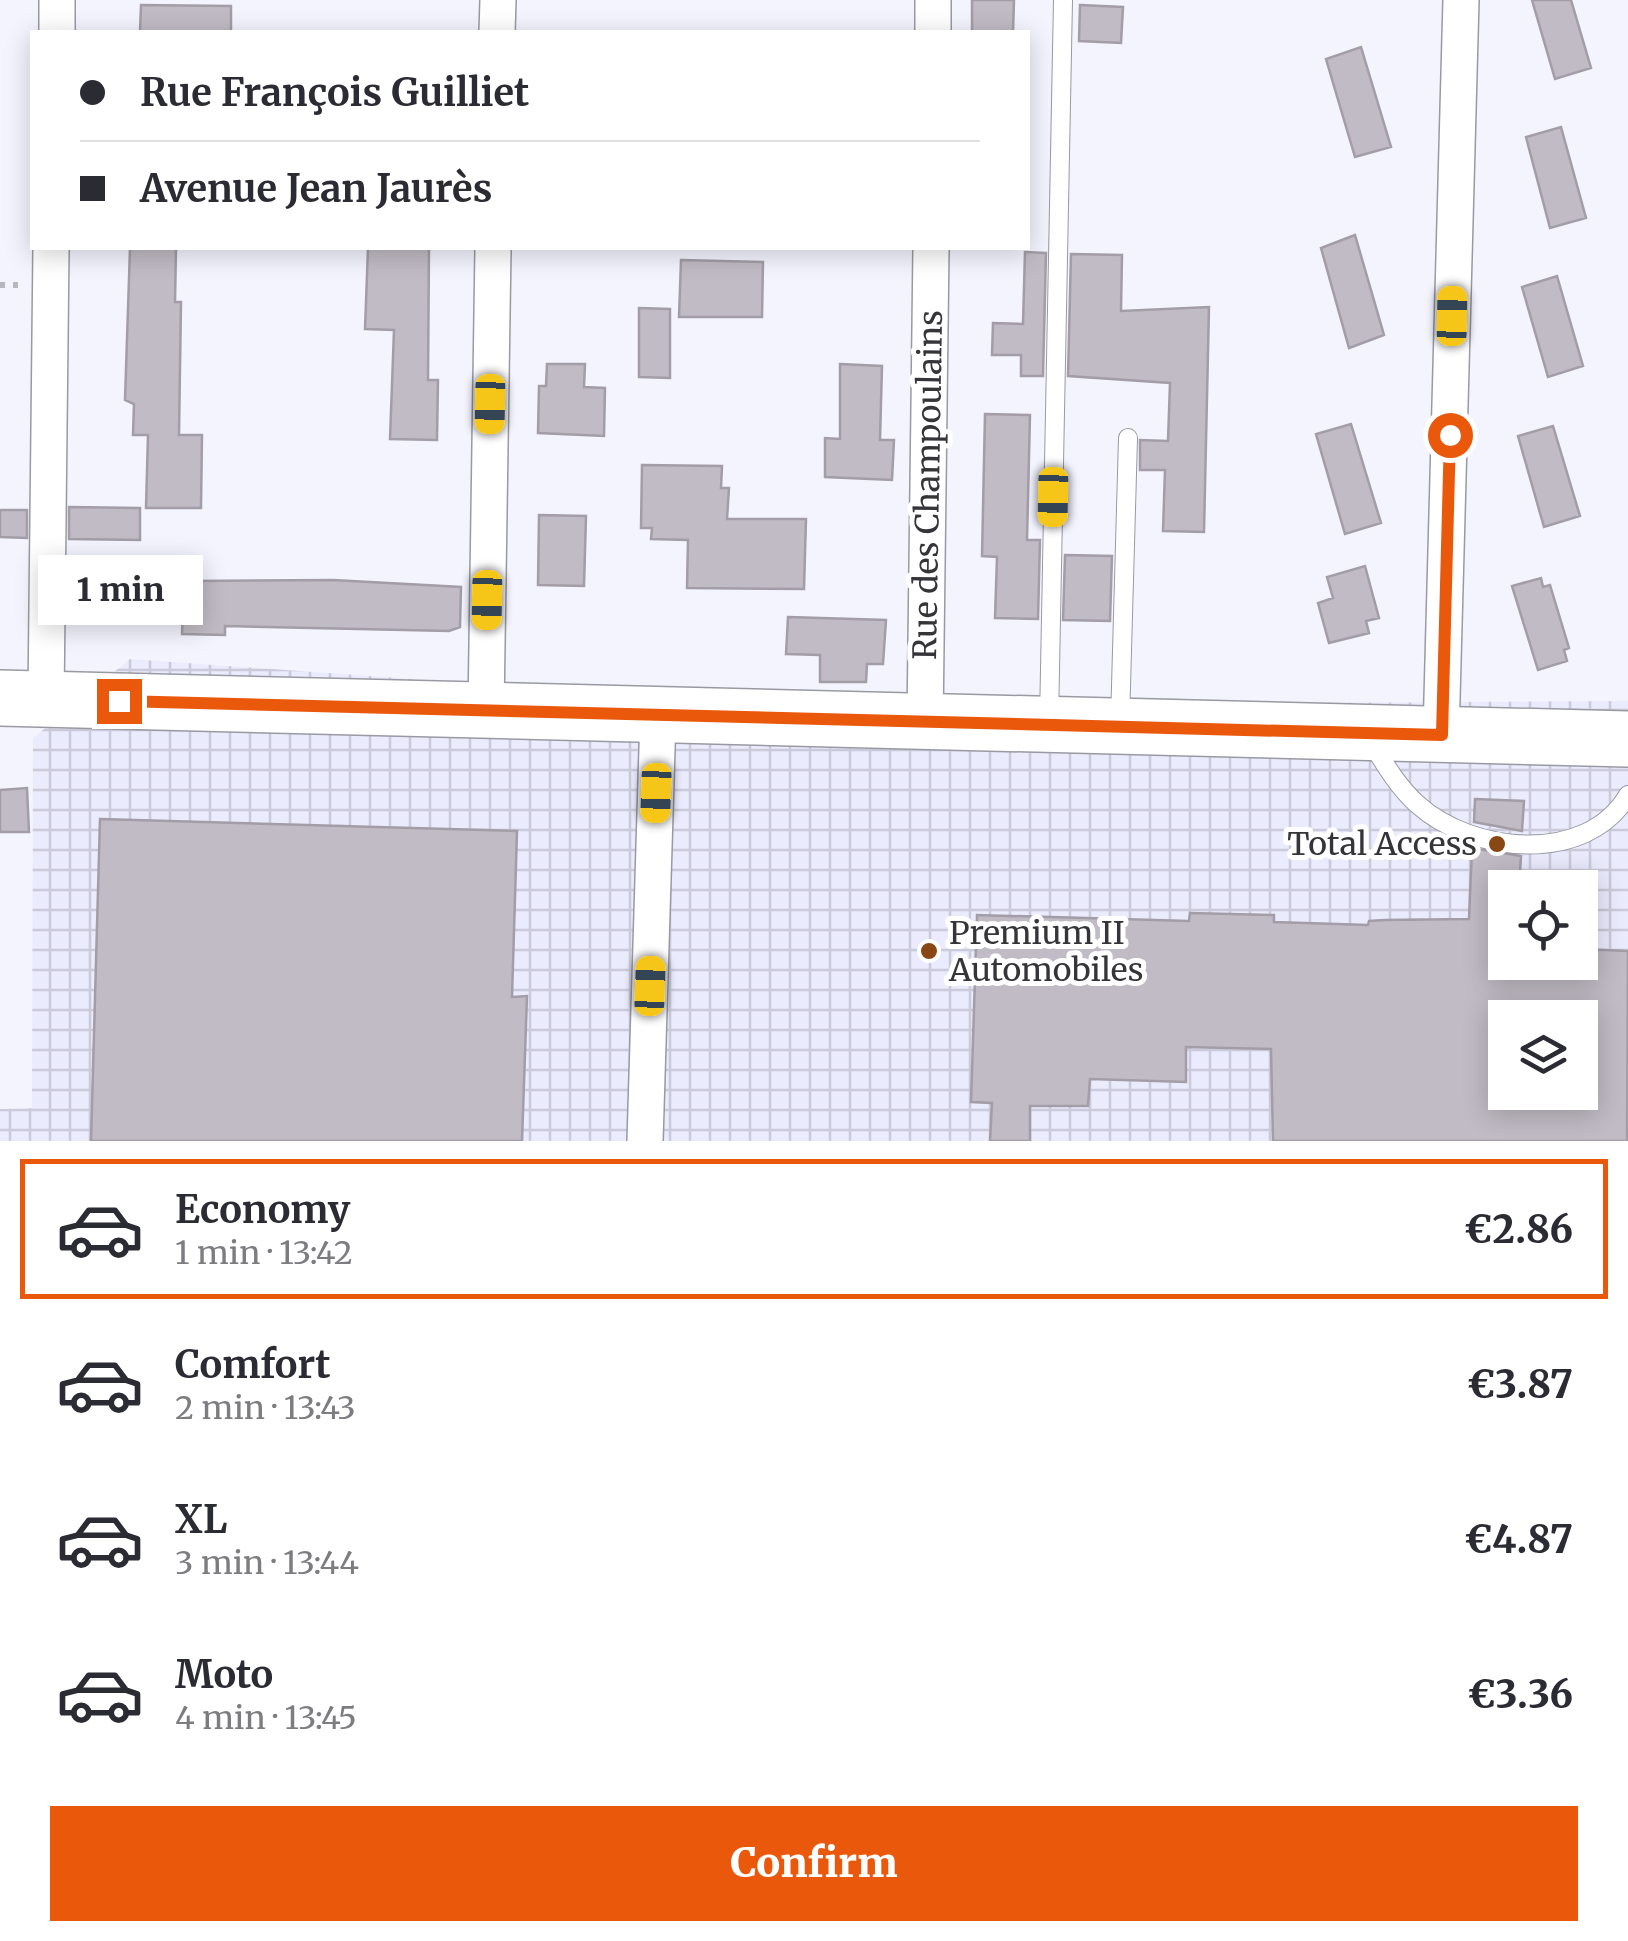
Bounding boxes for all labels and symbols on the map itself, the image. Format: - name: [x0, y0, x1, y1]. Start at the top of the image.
- car: [1436, 286, 1468, 346]
- street label: Rue des Champoulains: [905, 310, 951, 660]
- car: [474, 374, 506, 434]
- route start: [1428, 413, 1473, 458]
- car: [1037, 467, 1069, 527]
- callout: 1 min: [36, 556, 202, 626]
- car: [471, 570, 503, 630]
- route end: [97, 679, 142, 724]
- car: [640, 762, 672, 824]
- place label: Total Access: [1287, 824, 1477, 864]
- marker: Total Access: [1486, 833, 1508, 855]
- place label: Premium II Automobiles: [948, 913, 1143, 990]
- marker: Premium II Automobiles: [918, 940, 940, 962]
- car: [634, 955, 666, 1017]

